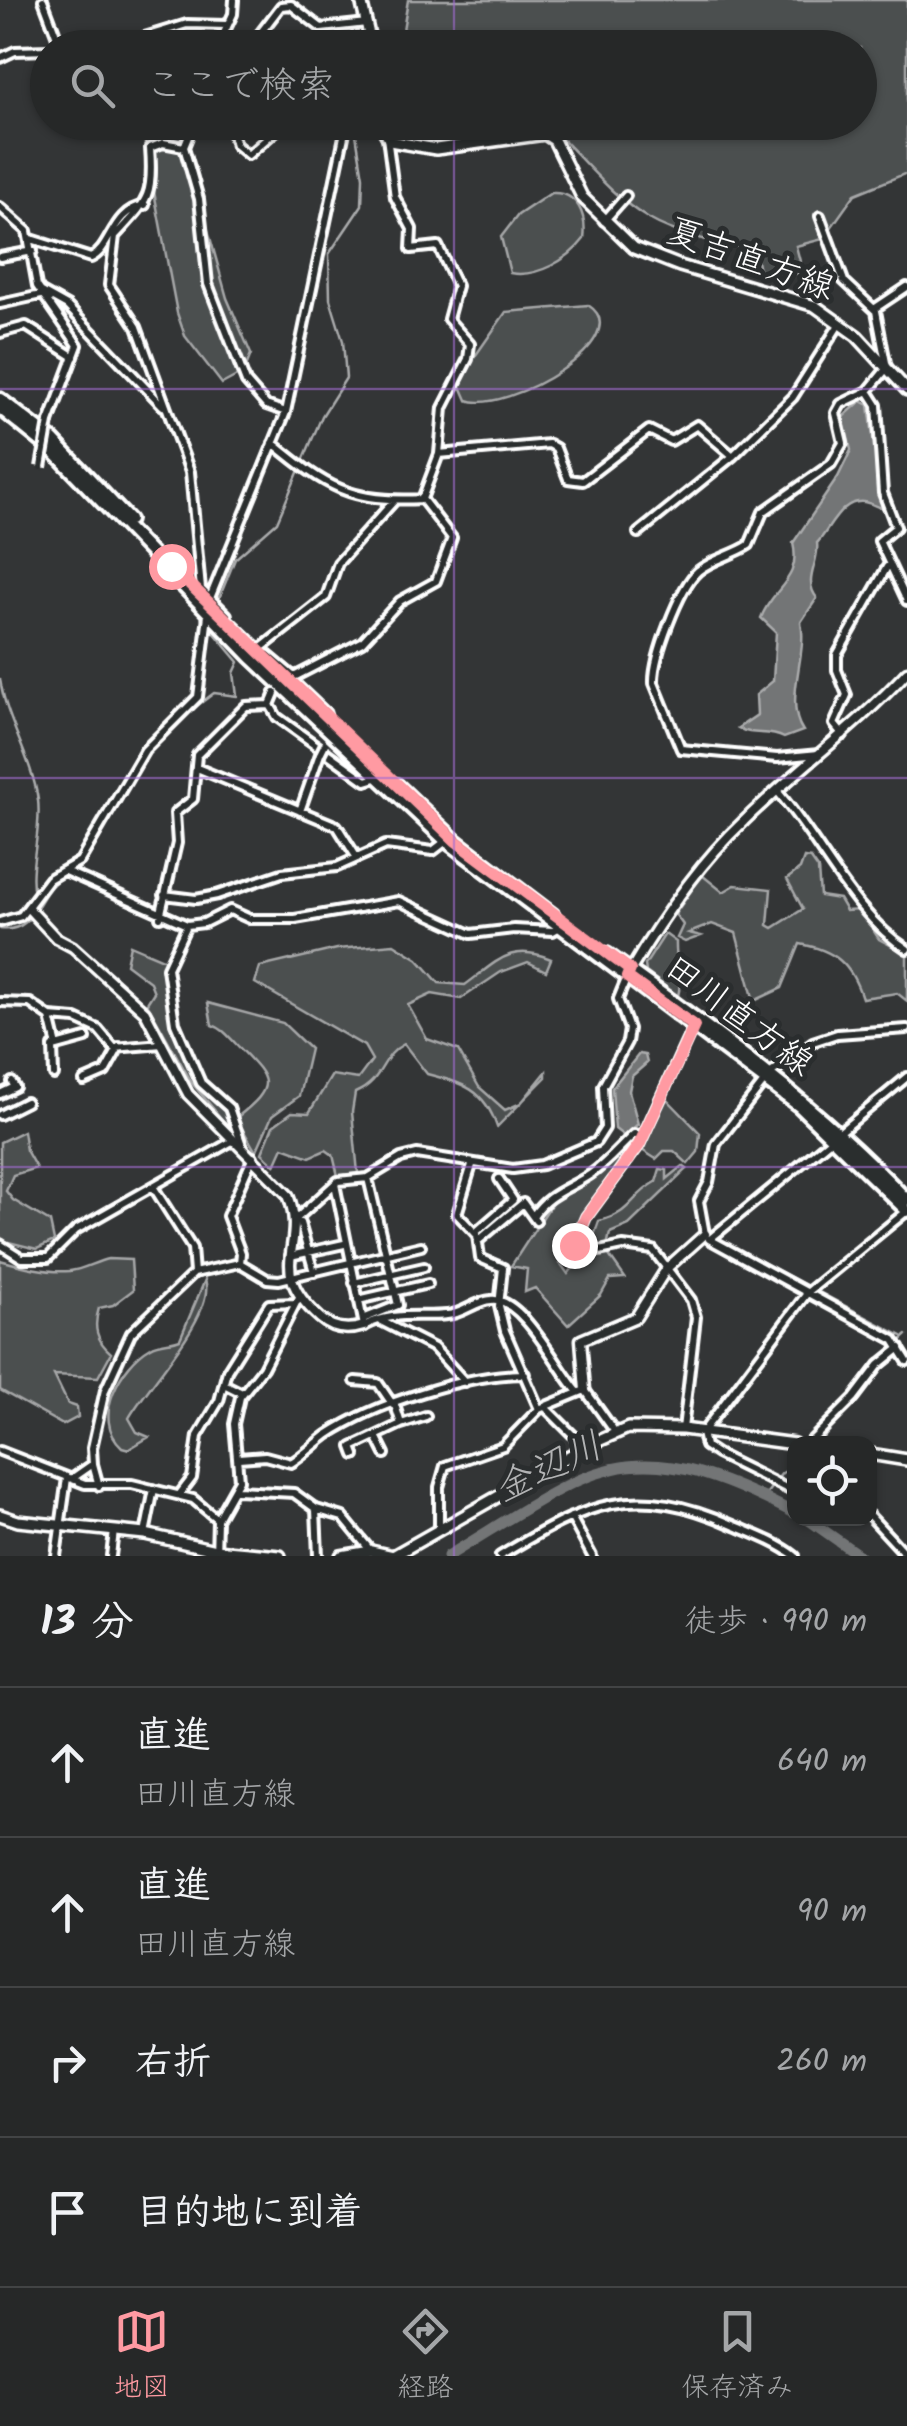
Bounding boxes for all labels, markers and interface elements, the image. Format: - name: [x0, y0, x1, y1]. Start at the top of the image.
- search box: [30, 30, 877, 140]
- text: ここで検索: [145, 57, 335, 117]
- icon: search: [65, 58, 120, 113]
- street label: 夏吉直方線: [658, 205, 842, 317]
- route start: [149, 544, 195, 590]
- street label: 田川直方線: [651, 942, 825, 1092]
- route end: [552, 1223, 598, 1269]
- water label: 金辺川: [485, 1418, 613, 1520]
- map controls: [787, 1436, 877, 1526]
- button: locate: [787, 1436, 877, 1526]
- text: 13 分: [40, 1590, 134, 1657]
- text: 徒歩 · 990 m: [684, 1597, 867, 1648]
- text: 直進: [135, 1707, 211, 1767]
- icon: ahead: [40, 1735, 95, 1790]
- text: 640 m: [777, 1737, 867, 1788]
- text: 田川直方線: [135, 1770, 295, 1821]
- text: 直進: [135, 1857, 211, 1917]
- icon: ahead: [40, 1885, 95, 1940]
- text: 90 m: [797, 1887, 867, 1938]
- text: 田川直方線: [135, 1920, 295, 1971]
- text: 右折: [135, 2034, 211, 2094]
- icon: right: [40, 2035, 95, 2090]
- text: 260 m: [776, 2037, 867, 2088]
- text: 目的地に到着: [135, 2184, 363, 2244]
- icon: arrive: [40, 2185, 95, 2240]
- tab: 地図: [114, 2304, 170, 2411]
- tab: 経路: [397, 2304, 453, 2411]
- tab: 保存済み: [681, 2304, 793, 2411]

